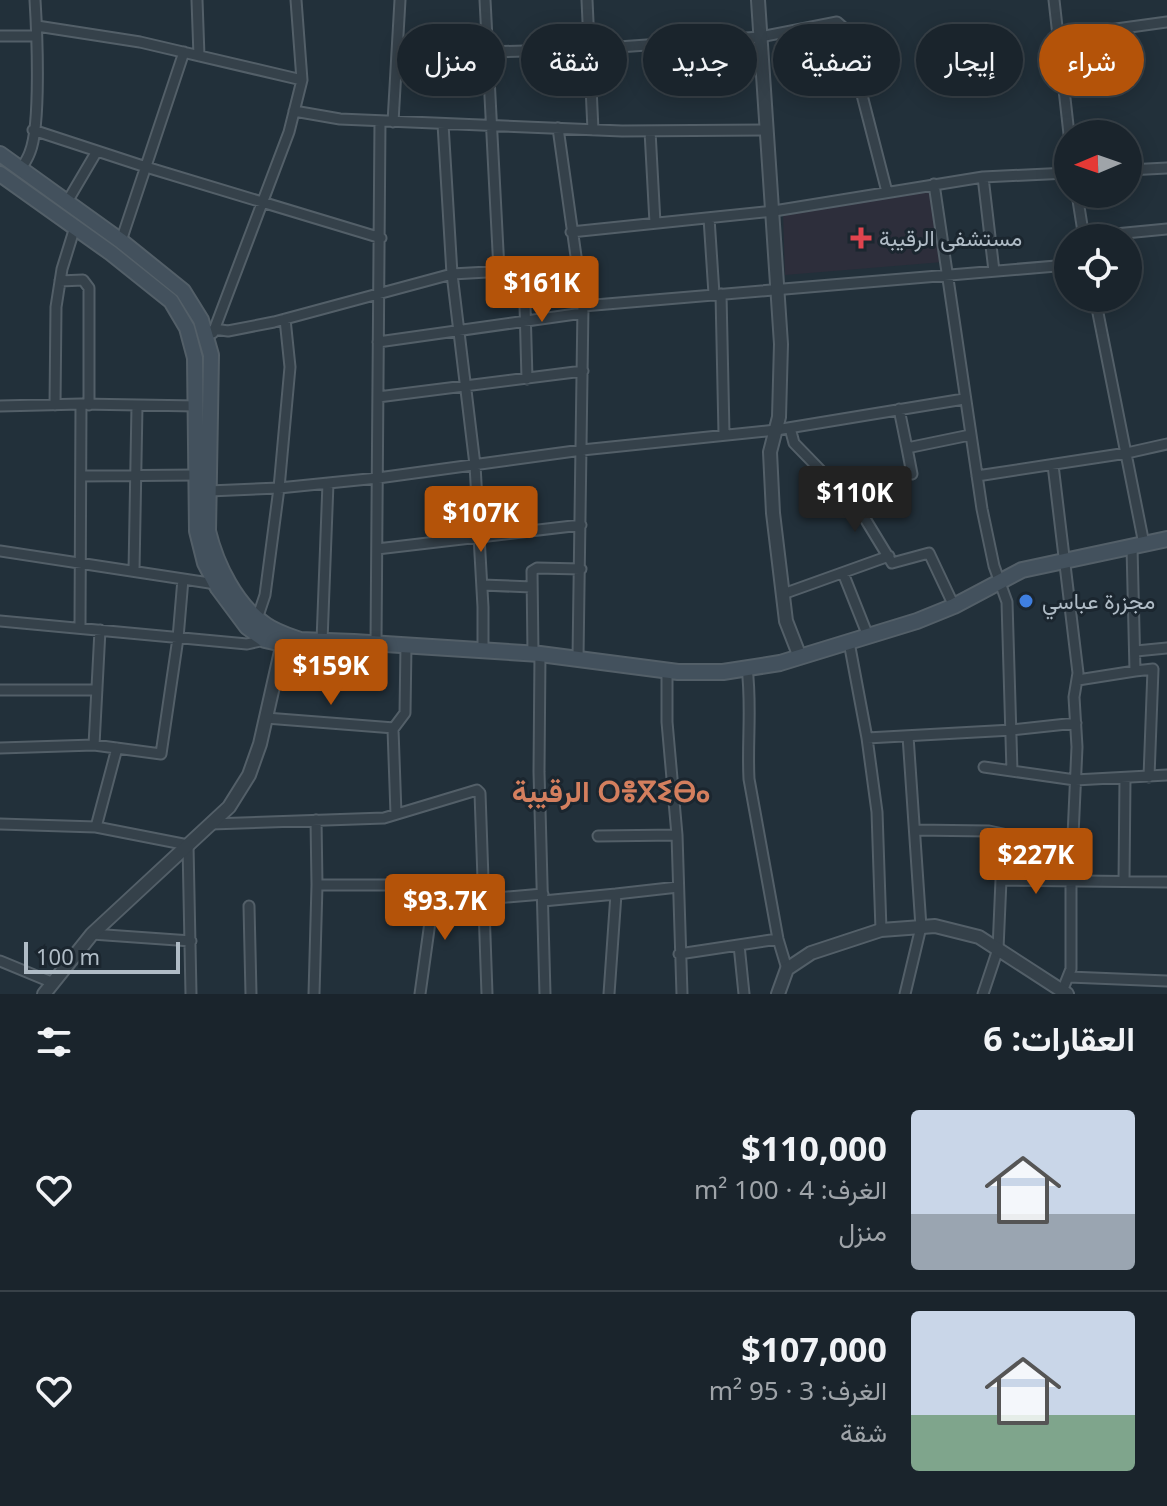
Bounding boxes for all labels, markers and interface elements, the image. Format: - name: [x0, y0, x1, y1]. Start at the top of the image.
- chip: منزل: [397, 24, 505, 96]
- chip: شقة: [521, 24, 627, 96]
- chip: جديد: [643, 24, 757, 96]
- chip: تصفية: [773, 24, 900, 96]
- chip: إيجار: [916, 24, 1023, 96]
- chip: شراء: [1039, 24, 1144, 96]
- north arrow: [1054, 120, 1142, 208]
- map controls: [1054, 120, 1142, 312]
- place label: مستشفى الرقيبة: [879, 222, 1022, 252]
- button: locate: [1054, 224, 1142, 312]
- marker: مستشفى الرقيبة: [850, 227, 872, 249]
- pin: $161K: [486, 256, 598, 324]
- text: $161K: [504, 264, 580, 300]
- pin: $110K: [799, 466, 911, 534]
- text: $110K: [817, 474, 893, 510]
- pin: $107K: [425, 486, 537, 554]
- text: $107K: [443, 494, 519, 530]
- place label: مجزرة عباسي: [1042, 585, 1155, 620]
- marker: مجزرة عباسي: [1017, 592, 1035, 610]
- pin: $159K: [275, 639, 387, 707]
- text: $159K: [293, 647, 369, 683]
- district label: الرقيبة ⵔⴻⴳⵉⴱⴰ: [512, 770, 710, 811]
- pin: $227K: [980, 828, 1092, 896]
- text: $227K: [998, 836, 1074, 872]
- pin: $93.7K: [380, 874, 510, 942]
- text: $93.7K: [403, 882, 487, 918]
- scale bar: [24, 938, 180, 974]
- text: 100 m: [36, 941, 100, 971]
- text: العقارات: 6: [983, 1015, 1135, 1061]
- icon: filters: [32, 1020, 76, 1064]
- text: $110,000: [741, 1125, 887, 1171]
- icon: home: [975, 1142, 1071, 1238]
- icon: heart: [32, 1168, 76, 1212]
- text: الغرف: 4 · 100 m²: [694, 1171, 887, 1207]
- text: منزل: [838, 1213, 887, 1249]
- text: $107,000: [741, 1326, 887, 1372]
- icon: home: [975, 1343, 1071, 1439]
- icon: heart: [32, 1369, 76, 1413]
- text: الغرف: 3 · 95 m²: [709, 1372, 887, 1408]
- text: شقة: [840, 1414, 887, 1450]

